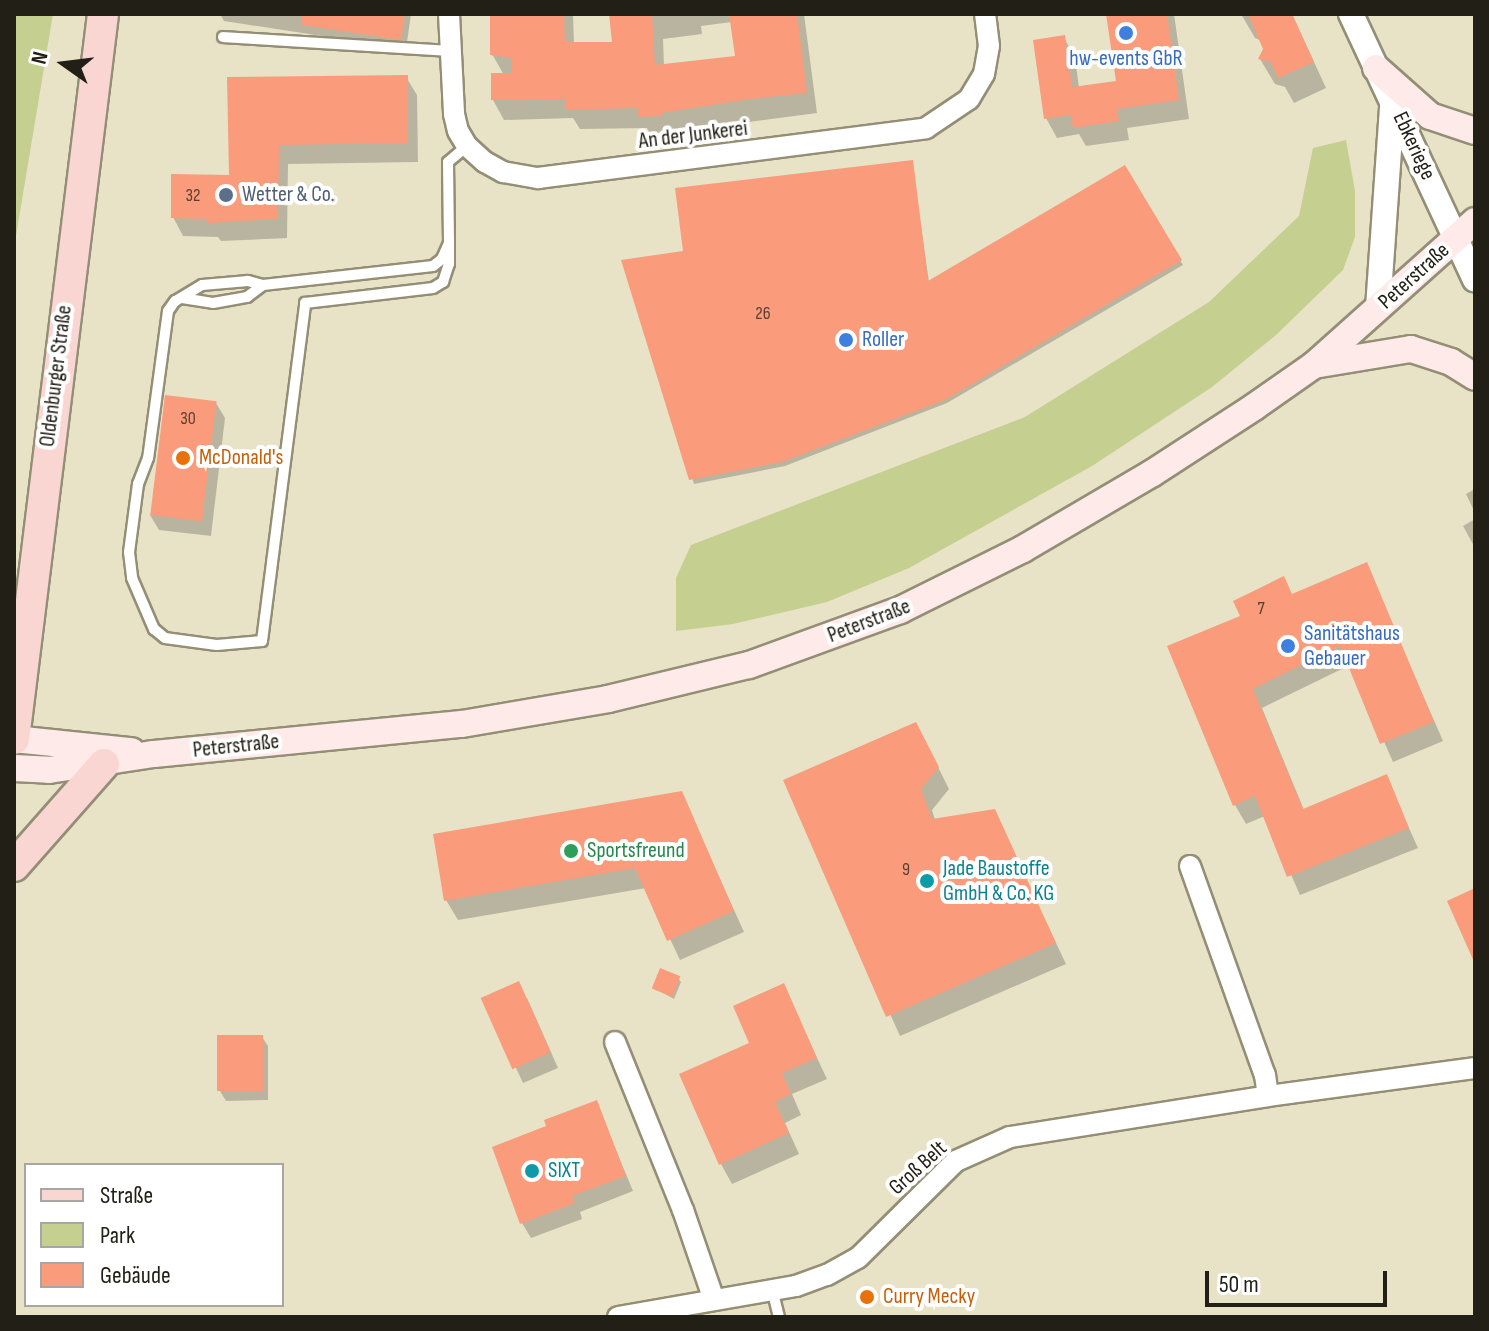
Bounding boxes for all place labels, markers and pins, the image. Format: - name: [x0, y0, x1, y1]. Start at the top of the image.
- marker: hw-events GbR: [1117, 24, 1135, 42]
- place label: hw-events GbR: [1069, 46, 1183, 72]
- place label: Wetter & Co.: [242, 182, 335, 208]
- marker: Wetter & Co.: [217, 186, 235, 204]
- place label: Roller: [862, 327, 904, 353]
- marker: Roller: [837, 331, 855, 349]
- place label: McDonald's: [199, 445, 283, 471]
- marker: McDonald's: [174, 449, 192, 467]
- place label: Sanitätshaus Gebauer: [1304, 620, 1400, 672]
- marker: Sanitätshaus Gebauer: [1279, 637, 1297, 655]
- place label: Sportsfreund: [587, 838, 685, 864]
- marker: Sportsfreund: [562, 842, 580, 860]
- place label: Jade Baustoffe GmbH & Co. KG: [943, 855, 1054, 906]
- marker: Jade Baustoffe GmbH & Co. KG: [918, 872, 936, 890]
- place label: SIXT: [548, 1158, 580, 1184]
- marker: SIXT: [523, 1162, 541, 1180]
- place label: Curry Mecky: [883, 1284, 975, 1310]
- marker: Curry Mecky: [858, 1288, 876, 1306]

